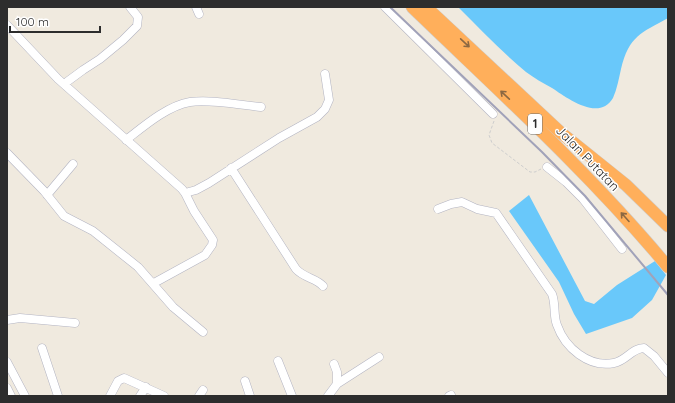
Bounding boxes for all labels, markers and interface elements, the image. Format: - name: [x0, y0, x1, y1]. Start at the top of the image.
- scale bar: [10, 8, 100, 34]
- text: 100 m: [16, 14, 49, 29]
- one-way arrow: [460, 39, 470, 48]
- one-way arrow: [500, 91, 510, 100]
- road number: 1: [528, 114, 542, 134]
- street label: Jalan Putatan: [553, 122, 623, 194]
- one-way arrow: [621, 212, 630, 222]

